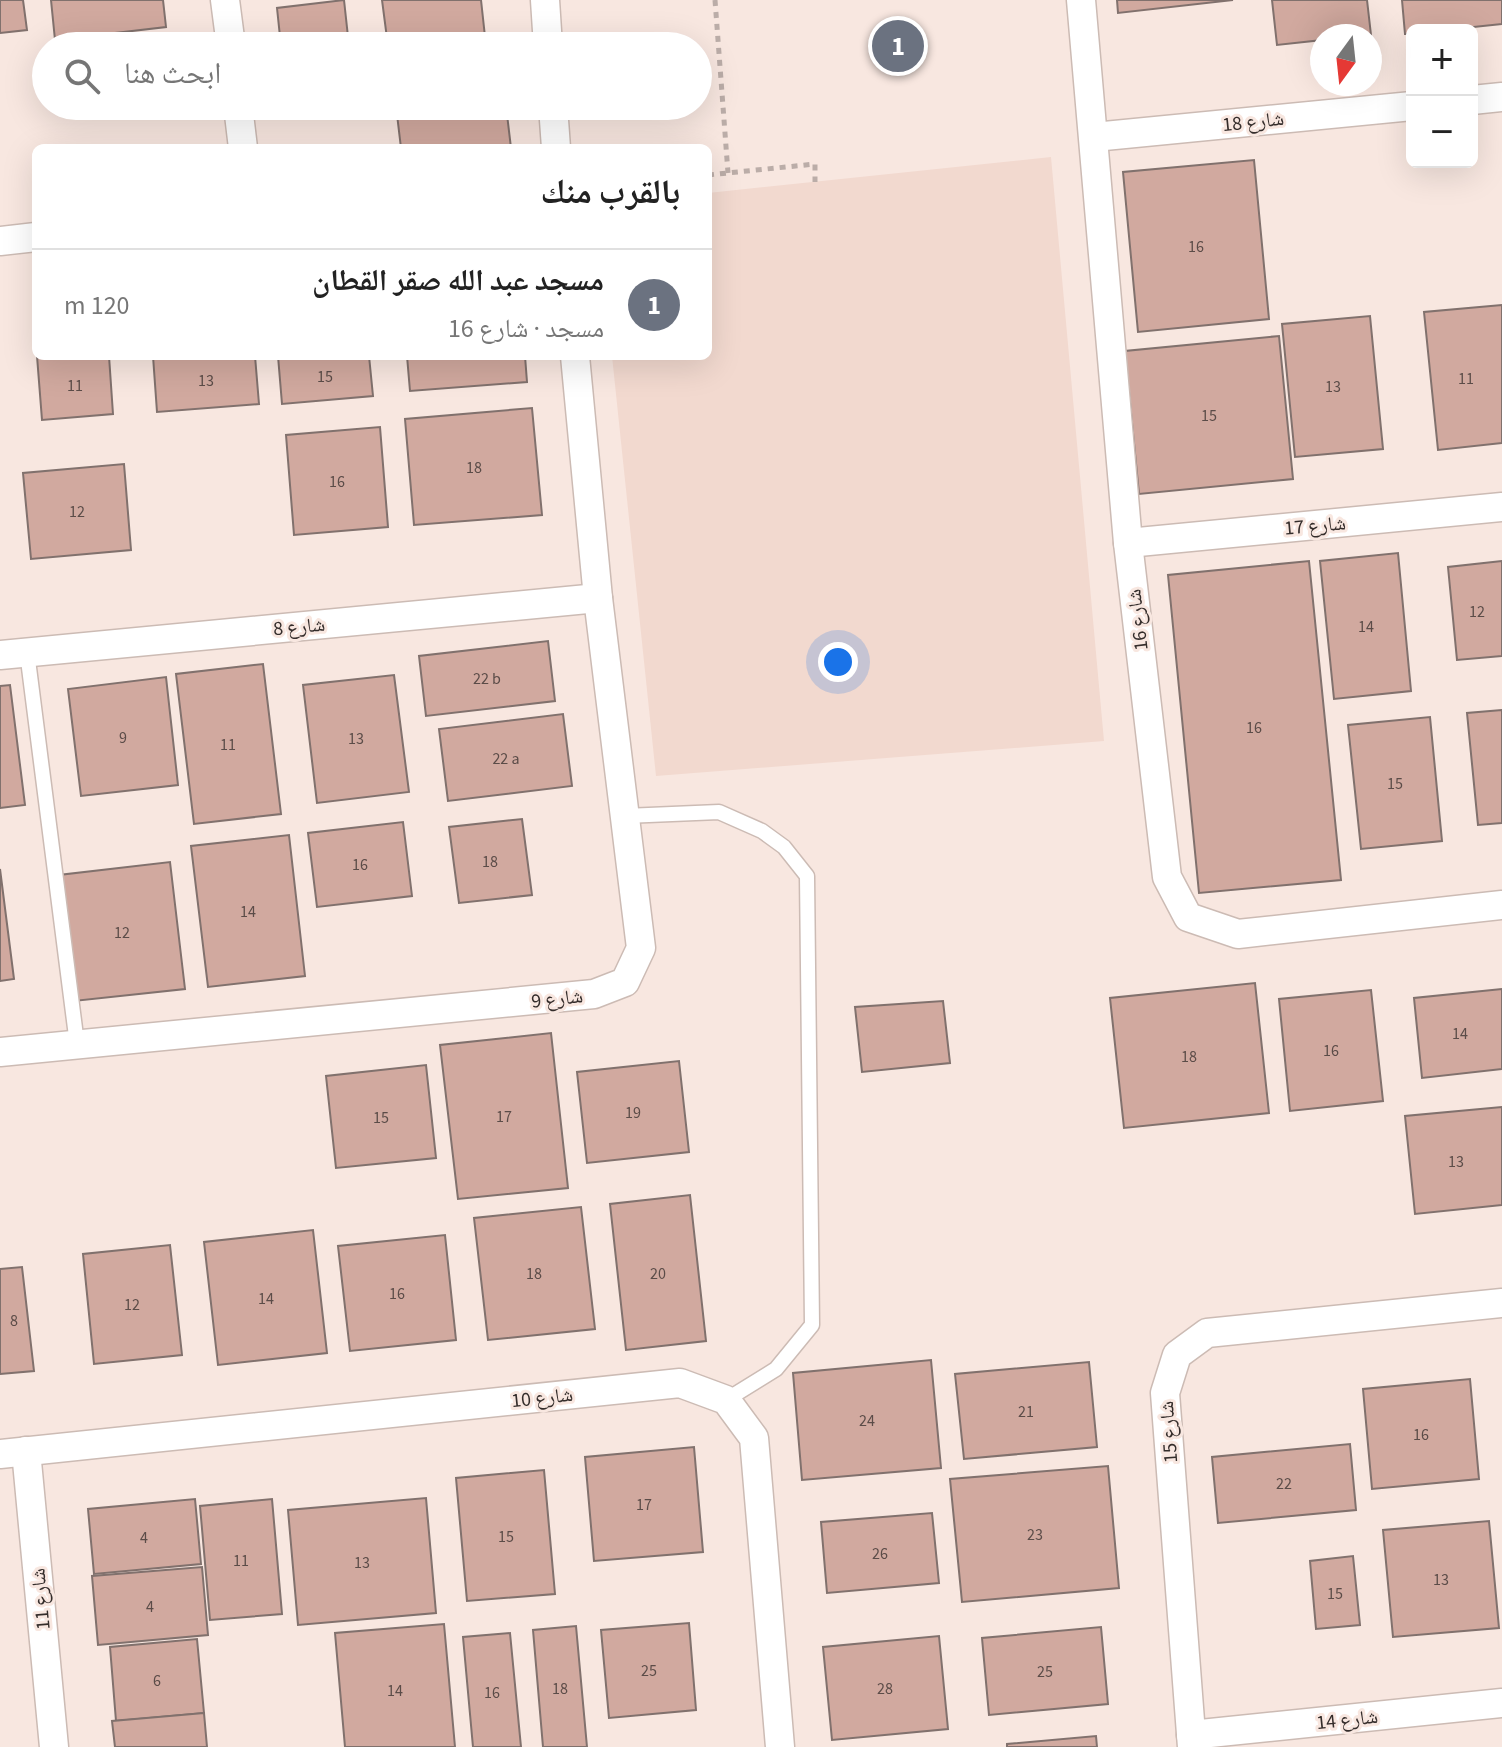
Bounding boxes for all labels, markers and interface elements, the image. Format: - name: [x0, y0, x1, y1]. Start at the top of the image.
- pin: 1: [872, 16, 924, 76]
- north arrow: [1310, 24, 1382, 96]
- map controls: [1406, 24, 1478, 168]
- button: +: [1406, 24, 1478, 96]
- search box: [32, 32, 712, 120]
- text: ابحث هنا: [124, 52, 221, 95]
- icon: search: [60, 54, 104, 98]
- button: −: [1406, 96, 1478, 168]
- street label: شارع 18: [1221, 105, 1285, 139]
- text: بالقرب منك: [540, 168, 680, 217]
- house number: 16: [1188, 236, 1204, 258]
- text: مسجد عبد الله صقر القطان: [312, 259, 604, 302]
- text: 120 m: [64, 287, 130, 324]
- text: 1: [647, 287, 661, 324]
- text: مسجد · شارع 16: [448, 310, 604, 347]
- house number: 15: [317, 366, 333, 388]
- house number: 11: [1458, 368, 1474, 390]
- house number: 13: [198, 370, 214, 392]
- house number: 11: [67, 375, 83, 397]
- house number: 13: [1325, 376, 1341, 398]
- house number: 15: [1201, 405, 1217, 427]
- house number: 18: [466, 457, 482, 479]
- house number: 16: [329, 471, 345, 493]
- house number: 12: [69, 501, 85, 523]
- street label: شارع 17: [1283, 509, 1347, 543]
- street label: شارع 16: [1120, 587, 1156, 652]
- house number: 12: [1469, 601, 1485, 623]
- street label: شارع 8: [272, 611, 326, 643]
- house number: 14: [1358, 616, 1374, 638]
- your location: [818, 642, 858, 682]
- house number: 22 b: [473, 668, 501, 690]
- house number: 16: [1246, 717, 1262, 739]
- house number: 9: [119, 727, 127, 749]
- house number: 13: [348, 728, 364, 750]
- house number: 11: [220, 734, 236, 756]
- house number: 22 a: [492, 748, 520, 770]
- house number: 15: [1387, 773, 1403, 795]
- house number: 18: [482, 851, 498, 873]
- house number: 16: [352, 854, 368, 876]
- house number: 14: [240, 901, 256, 923]
- house number: 12: [114, 922, 130, 944]
- street label: شارع 9: [530, 982, 584, 1016]
- house number: 14: [1452, 1023, 1468, 1045]
- house number: 16: [1323, 1040, 1339, 1062]
- house number: 18: [1181, 1046, 1197, 1068]
- house number: 19: [625, 1102, 641, 1124]
- house number: 17: [496, 1106, 512, 1128]
- house number: 15: [373, 1107, 389, 1129]
- house number: 13: [1448, 1151, 1464, 1173]
- house number: 18: [526, 1263, 542, 1285]
- house number: 20: [650, 1263, 666, 1285]
- house number: 16: [389, 1283, 405, 1305]
- house number: 14: [258, 1288, 274, 1310]
- house number: 12: [124, 1294, 140, 1316]
- house number: 8: [10, 1310, 18, 1332]
- street label: شارع 10: [510, 1381, 574, 1415]
- street label: شارع 15: [1153, 1400, 1185, 1464]
- house number: 21: [1018, 1401, 1034, 1423]
- house number: 24: [859, 1410, 875, 1432]
- house number: 16: [1413, 1424, 1429, 1446]
- house number: 22: [1276, 1473, 1292, 1495]
- house number: 17: [636, 1494, 652, 1516]
- house number: 23: [1027, 1524, 1043, 1546]
- house number: 15: [498, 1526, 514, 1548]
- house number: 4: [140, 1527, 148, 1549]
- house number: 26: [872, 1543, 888, 1565]
- house number: 11: [233, 1550, 249, 1572]
- house number: 13: [354, 1552, 370, 1574]
- street label: شارع 11: [24, 1567, 58, 1631]
- house number: 13: [1433, 1569, 1449, 1591]
- house number: 15: [1327, 1583, 1343, 1605]
- house number: 4: [146, 1596, 154, 1618]
- house number: 25: [641, 1660, 657, 1682]
- house number: 25: [1037, 1661, 1053, 1683]
- house number: 6: [153, 1670, 161, 1692]
- house number: 18: [552, 1678, 568, 1700]
- house number: 28: [877, 1678, 893, 1700]
- house number: 14: [387, 1680, 403, 1702]
- house number: 16: [484, 1682, 500, 1704]
- street label: شارع 14: [1315, 1703, 1379, 1737]

